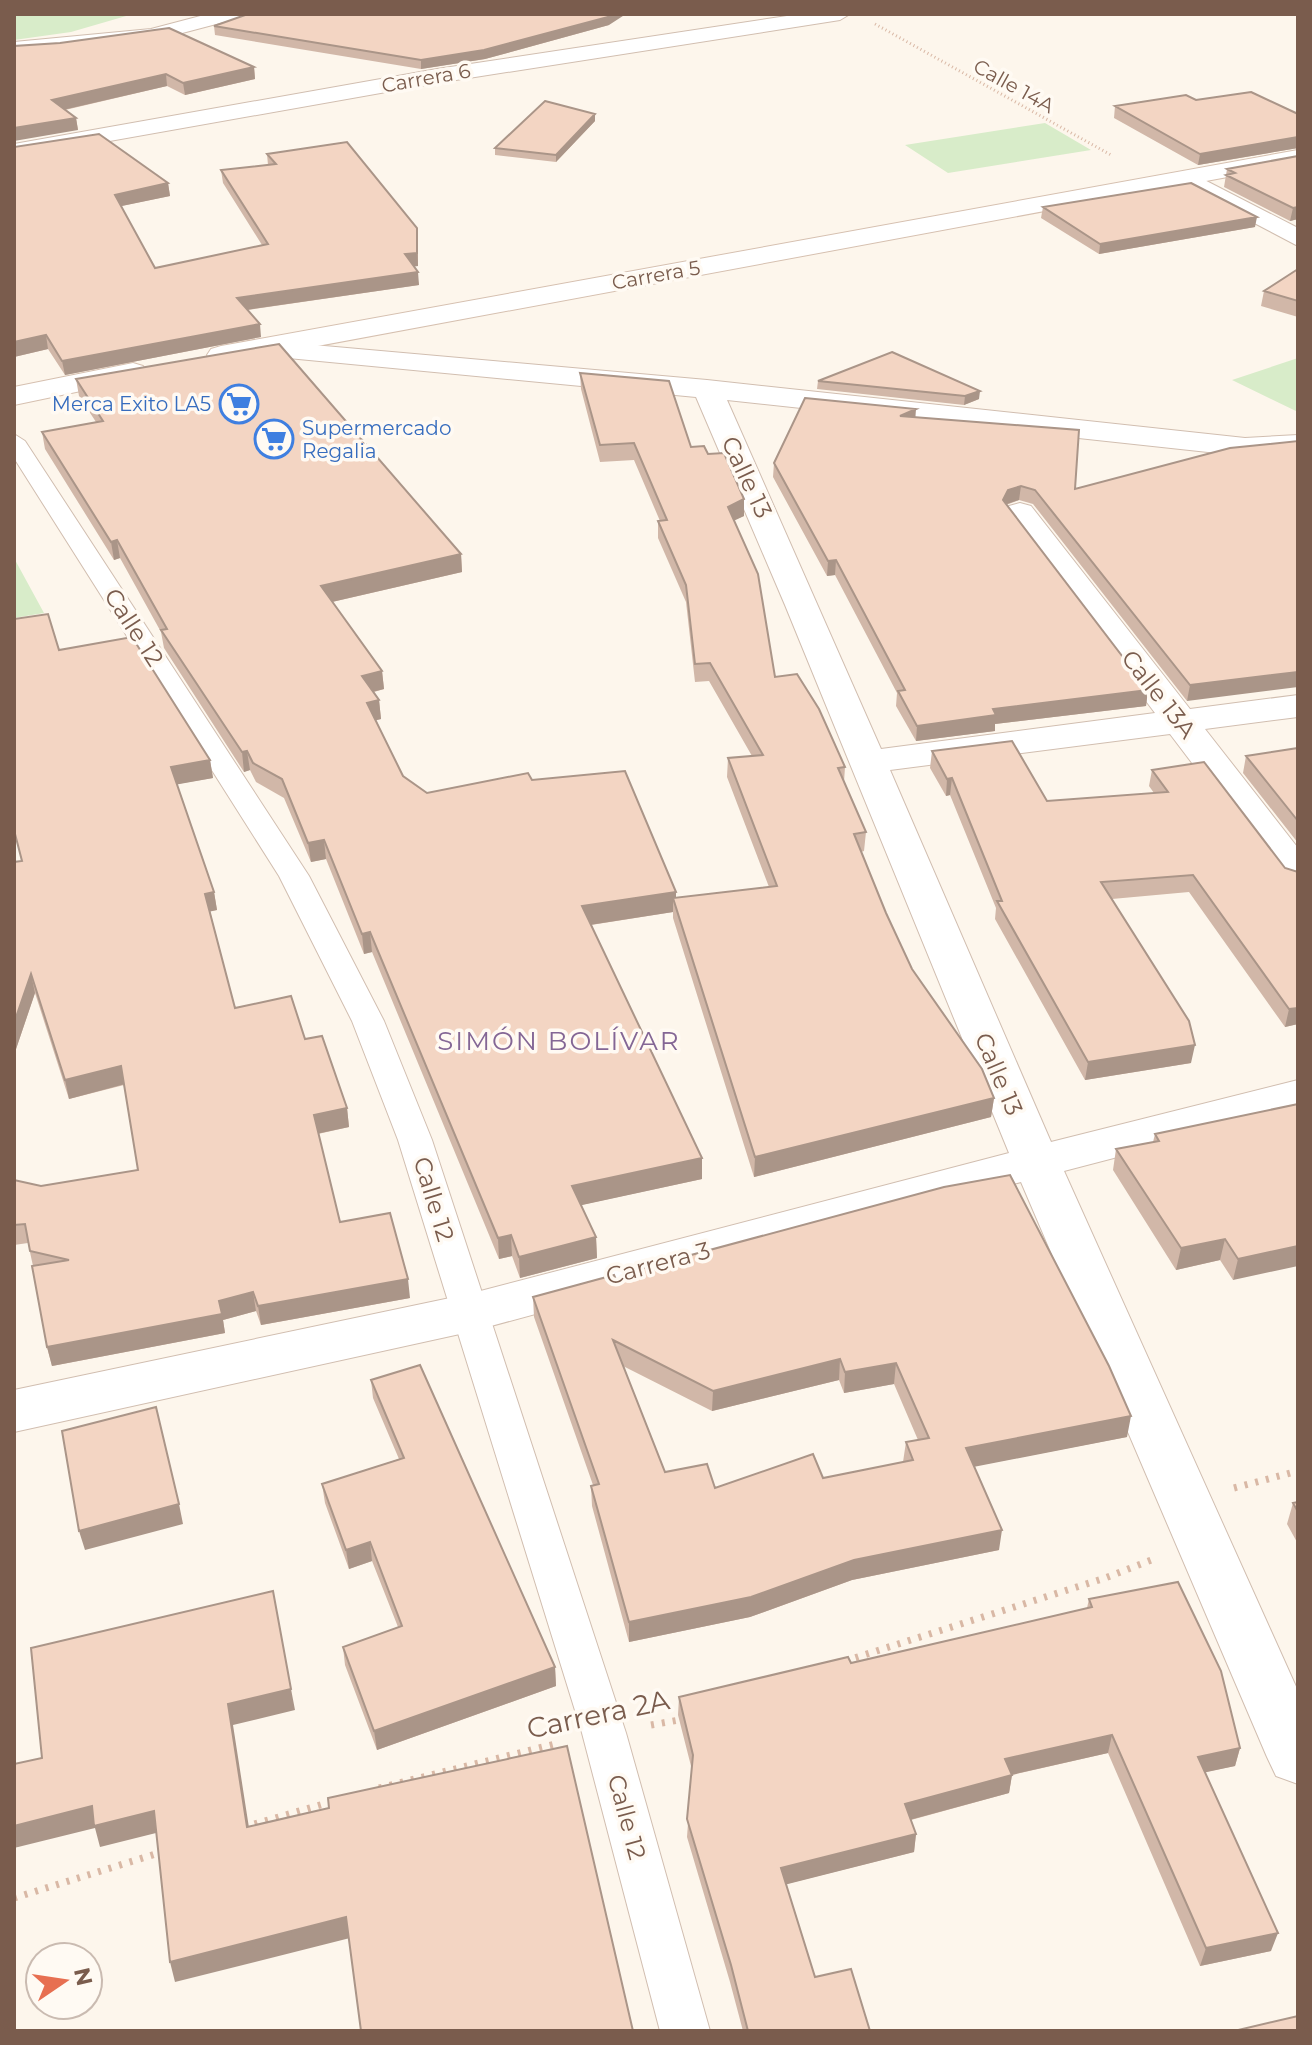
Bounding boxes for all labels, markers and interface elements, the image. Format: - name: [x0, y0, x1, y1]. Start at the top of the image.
- street label: Calle 14A: [969, 54, 1059, 118]
- street label: Carrera 6: [380, 58, 472, 98]
- street label: Carrera 5: [610, 255, 702, 295]
- supermarket icon: Merca Exito LA5: [218, 383, 260, 425]
- place label: Merca Exito LA5: [52, 392, 211, 416]
- place label: Supermercado Regalia: [302, 416, 451, 463]
- supermarket icon: Supermercado Regalia: [253, 418, 295, 460]
- street label: Calle 13: [715, 431, 779, 523]
- street label: Calle 12: [98, 583, 170, 671]
- street label: Calle 13A: [1116, 644, 1203, 745]
- district label: SIMÓN BOLÍVAR: [437, 1025, 681, 1057]
- street label: Calle 13: [969, 1028, 1029, 1120]
- street label: Calle 12: [407, 1153, 461, 1245]
- street label: Carrera 3: [603, 1235, 713, 1291]
- street label: Carrera 2A: [524, 1682, 673, 1746]
- street label: Calle 12: [602, 1771, 652, 1863]
- north arrow: [24, 1941, 104, 2021]
- text: N: [68, 1965, 98, 1988]

